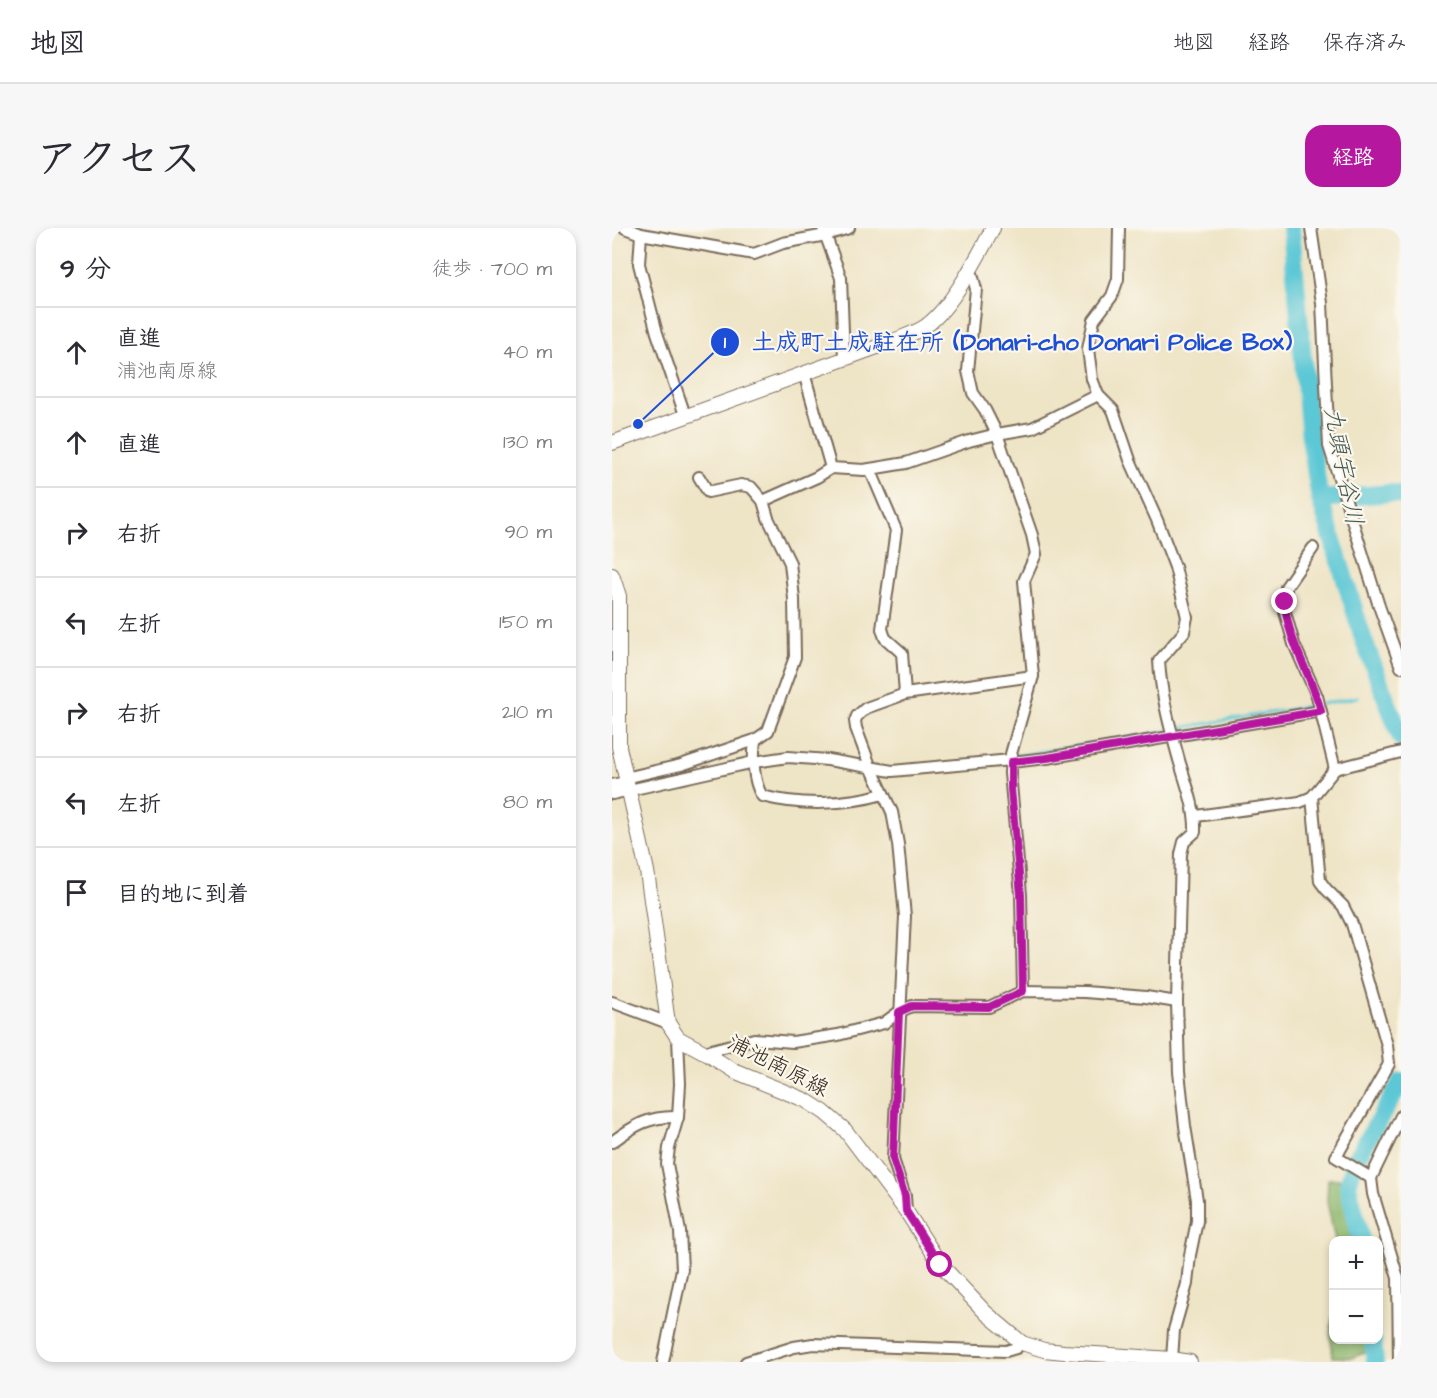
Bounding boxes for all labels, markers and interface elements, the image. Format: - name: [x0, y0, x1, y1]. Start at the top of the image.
- text: 地図: [30, 24, 86, 63]
- text: 地図: [1173, 28, 1215, 57]
- text: 経路: [1248, 28, 1290, 57]
- text: 保存済み: [1323, 28, 1407, 57]
- button: 経路: [1305, 125, 1401, 187]
- text: アクセス: [36, 131, 201, 189]
- text: 9 分: [60, 251, 111, 287]
- text: 徒歩 · 700 m: [432, 255, 552, 283]
- callout: 土成町土成駐在所 (Donari-cho Donari Police Box): [710, 321, 1304, 363]
- text: 直進: [117, 323, 161, 354]
- text: 土成町土成駐在所 (Donari-cho Donari Police Box): [752, 326, 1293, 360]
- text: 1: [724, 330, 727, 355]
- icon: ahead: [60, 336, 93, 369]
- text: 40 m: [502, 338, 552, 366]
- text: 浦池南原線: [117, 357, 217, 385]
- water label: 九頭宇谷川: [1315, 404, 1371, 528]
- icon: ahead: [60, 426, 93, 459]
- text: 130 m: [503, 428, 552, 456]
- text: 直進: [117, 429, 161, 460]
- icon: right: [60, 516, 93, 549]
- text: 90 m: [504, 518, 552, 546]
- text: 右折: [117, 519, 161, 550]
- route end: [1271, 588, 1297, 614]
- icon: left: [60, 606, 93, 639]
- text: 150 m: [499, 608, 552, 636]
- text: 左折: [117, 609, 161, 640]
- icon: right: [60, 696, 93, 729]
- text: 210 m: [502, 698, 552, 726]
- text: 右折: [117, 699, 161, 730]
- icon: left: [60, 786, 93, 819]
- text: 80 m: [503, 788, 552, 816]
- text: 左折: [117, 789, 161, 820]
- icon: arrive: [60, 876, 93, 909]
- text: 目的地に到着: [117, 879, 249, 910]
- street label: 浦池南原線: [722, 1027, 834, 1105]
- map controls: [1329, 1236, 1383, 1344]
- button: +: [1329, 1236, 1383, 1290]
- route start: [926, 1251, 952, 1277]
- button: −: [1329, 1290, 1383, 1344]

